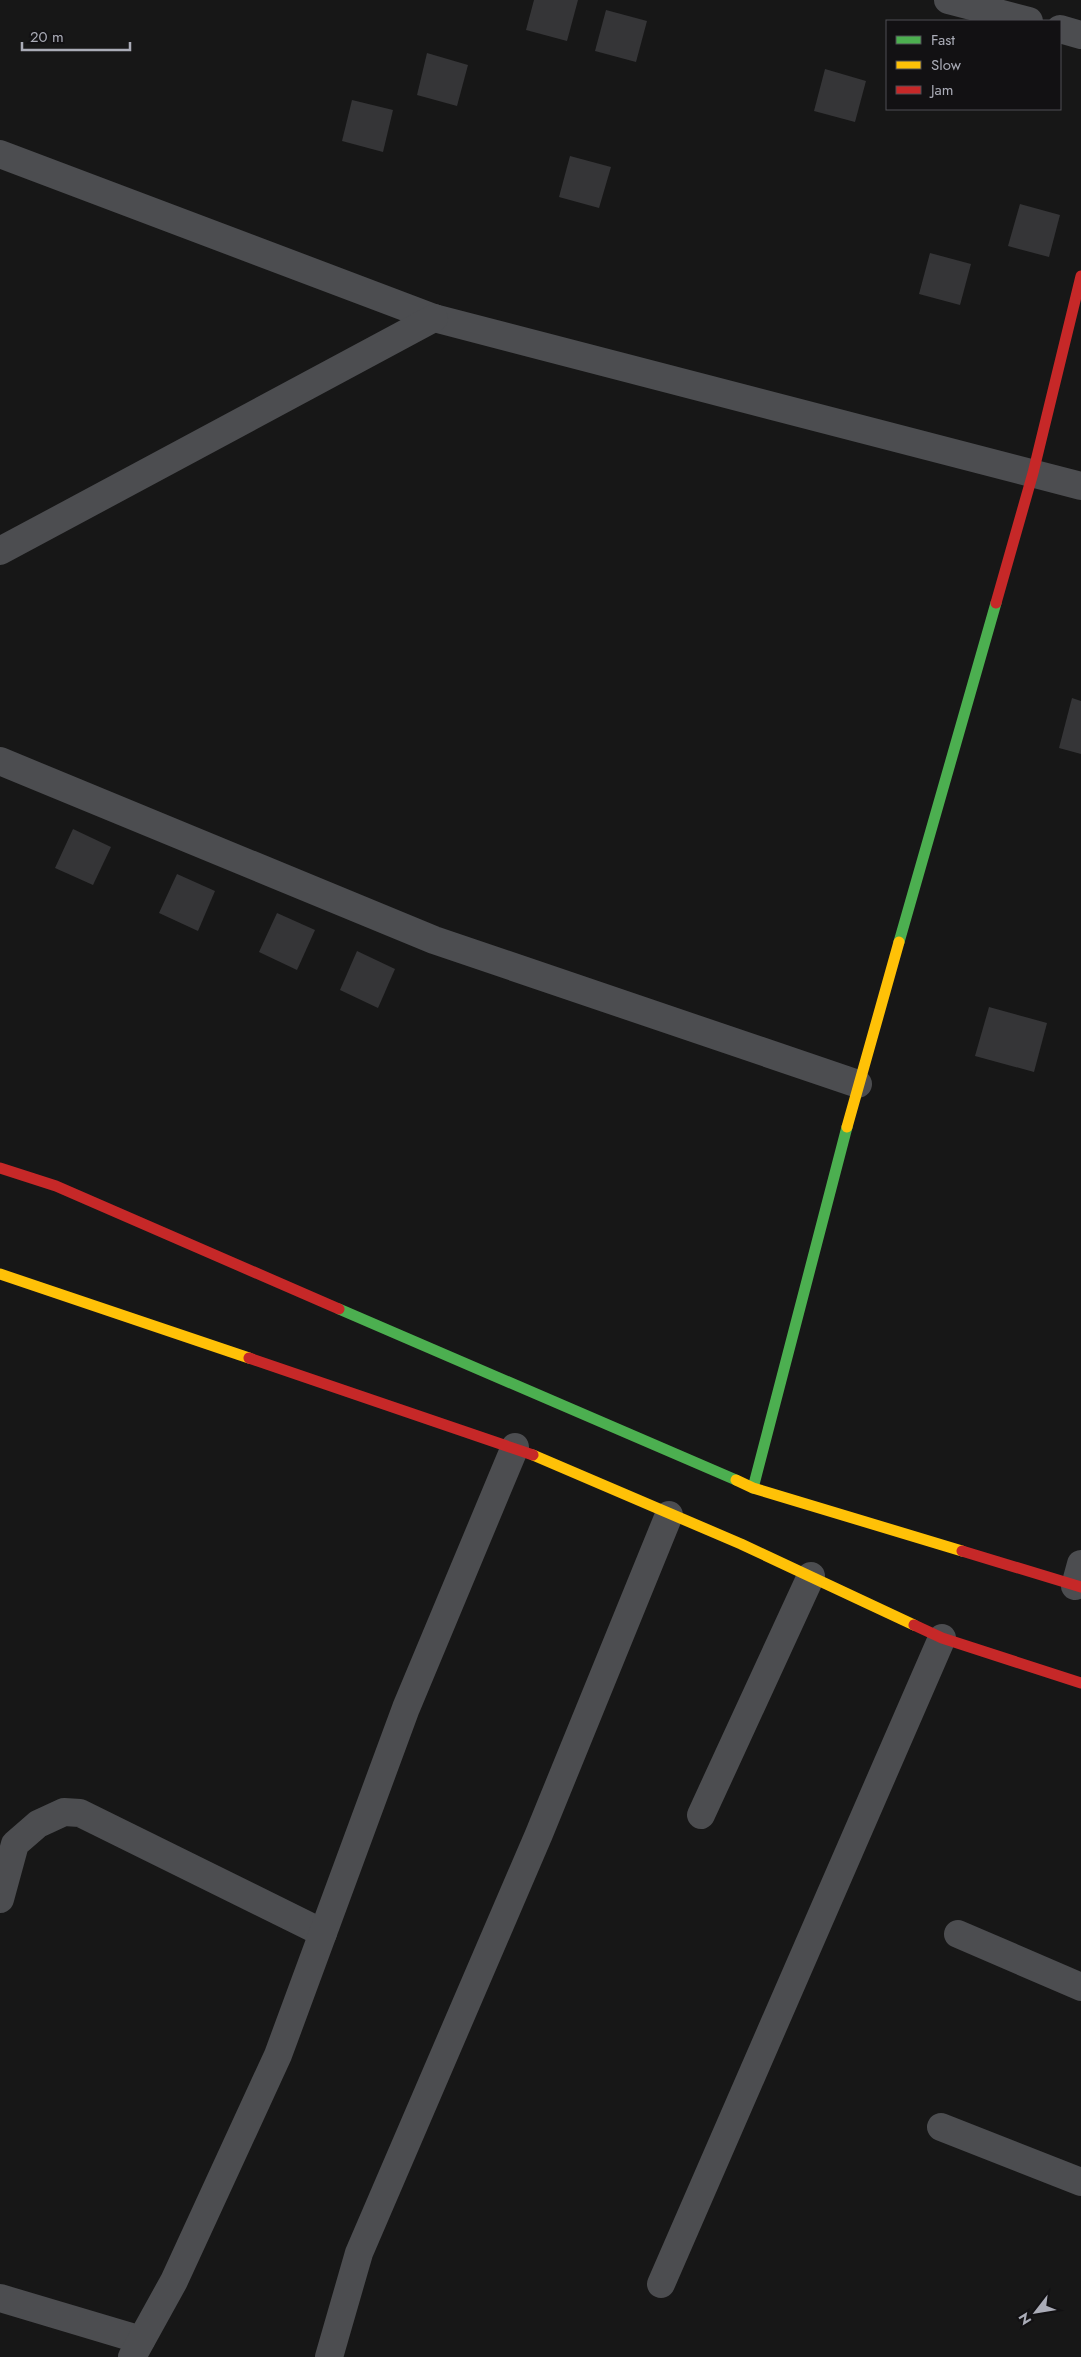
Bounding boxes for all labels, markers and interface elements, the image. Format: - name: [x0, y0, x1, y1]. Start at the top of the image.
- scale bar: [22, 20, 130, 52]
- legend: [886, 20, 1061, 110]
- text: 20 m: [30, 26, 64, 48]
- text: Fast: [931, 29, 955, 51]
- text: Slow: [931, 54, 962, 76]
- text: Jam: [929, 79, 954, 101]
- north arrow: [1011, 2287, 1061, 2337]
- text: N: [1013, 2309, 1036, 2329]

